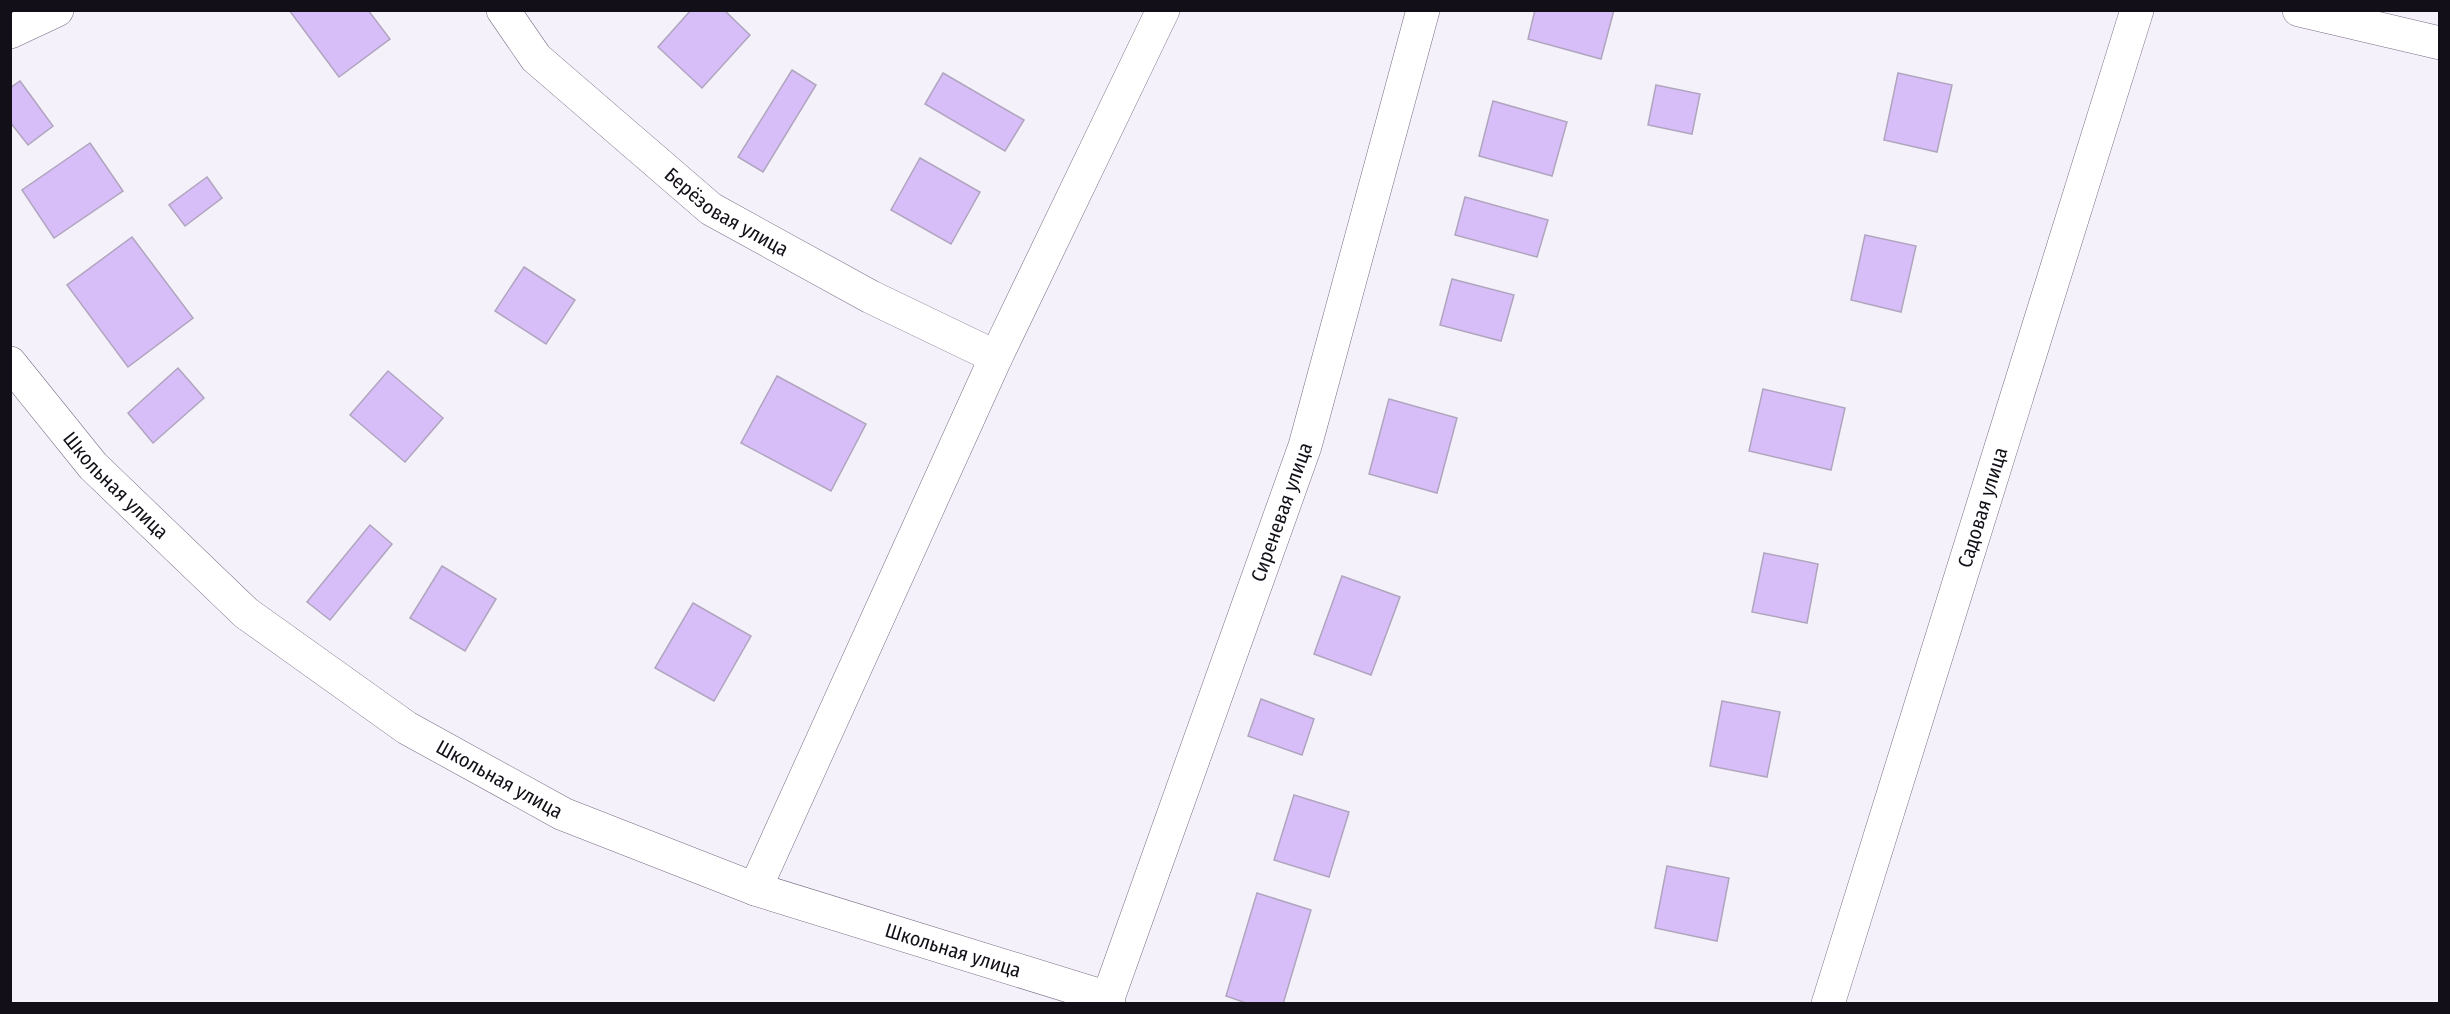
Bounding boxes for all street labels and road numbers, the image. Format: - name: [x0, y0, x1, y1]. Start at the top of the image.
- street label: Берёзовая улица: [660, 162, 793, 261]
- street label: Школьная улица: [58, 427, 174, 544]
- street label: Сиреневая улица: [1246, 439, 1317, 585]
- street label: Садовая улица: [1952, 444, 2012, 571]
- street label: Школьная улица: [432, 735, 567, 824]
- street label: Школьная улица: [882, 918, 1024, 982]

